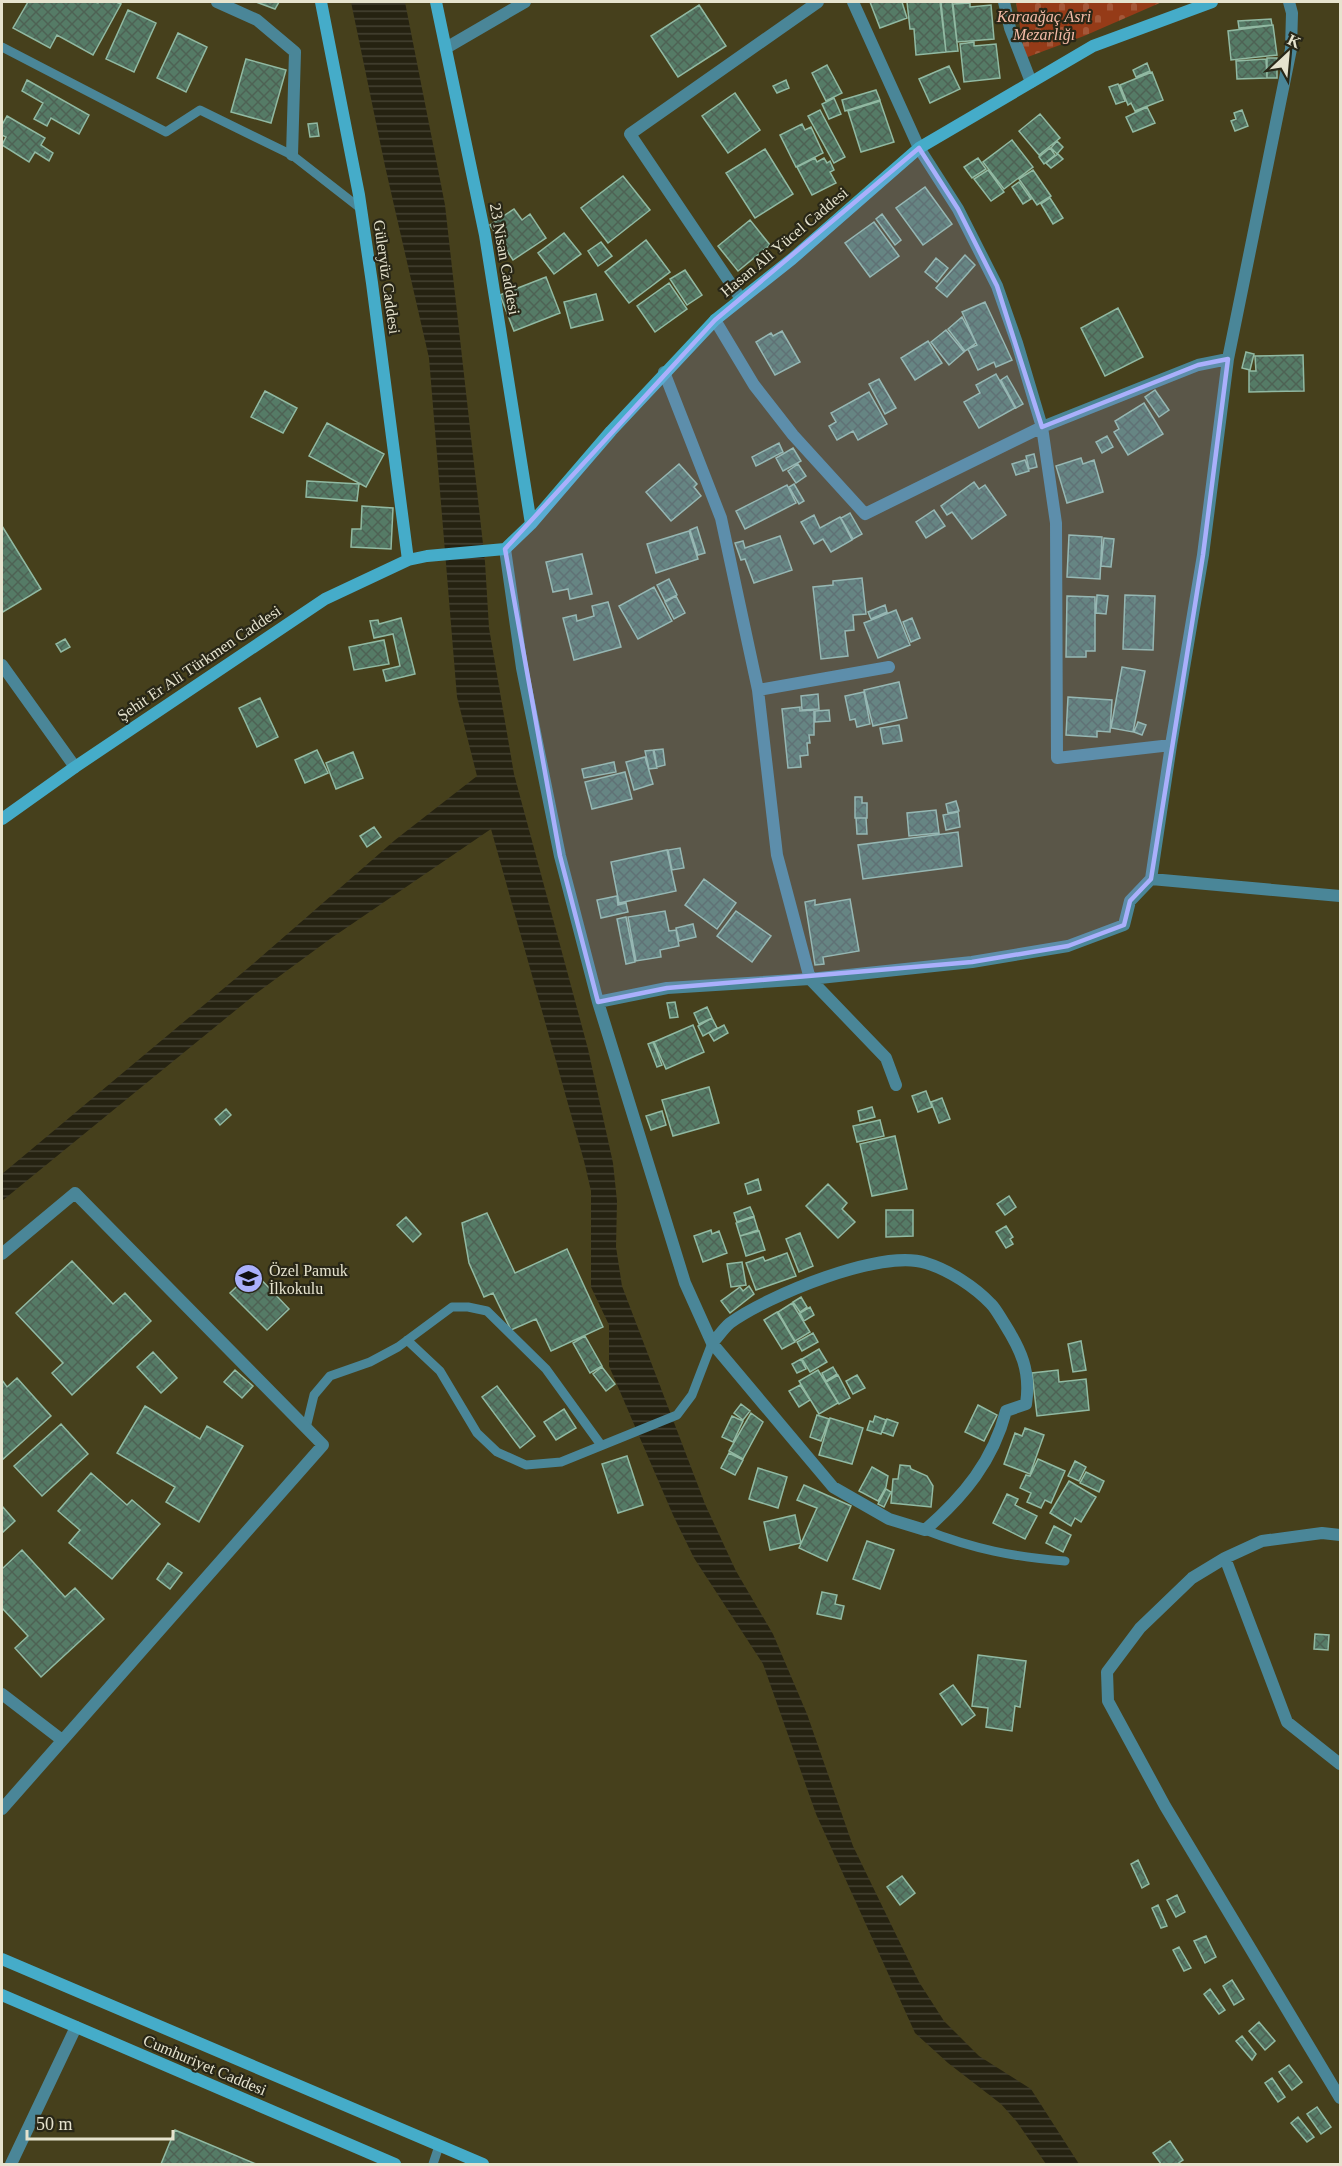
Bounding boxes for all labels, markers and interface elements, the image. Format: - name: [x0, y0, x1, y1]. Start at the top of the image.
- park label: Karaağaç Asri Mezarlığı: [996, 8, 1091, 44]
- north arrow: [1258, 24, 1318, 84]
- text: K: [1285, 31, 1304, 52]
- street label: Hasan Ali Yücel Caddesi: [717, 183, 851, 300]
- street label: 23 Nisan Caddesi: [487, 202, 523, 317]
- street label: Güleryüz Caddesi: [370, 219, 404, 336]
- street label: Şehit Er Ali Türkmen Caddesi: [114, 602, 285, 725]
- place label: Özel Pamuk İlkokulu: [269, 1262, 348, 1297]
- school or university icon: Özel Pamuk İlkokulu: [232, 1263, 264, 1295]
- street label: Cumhuriyet Caddesi: [141, 2031, 270, 2100]
- scale bar: [27, 2103, 172, 2141]
- text: 50 m: [36, 2114, 73, 2134]

